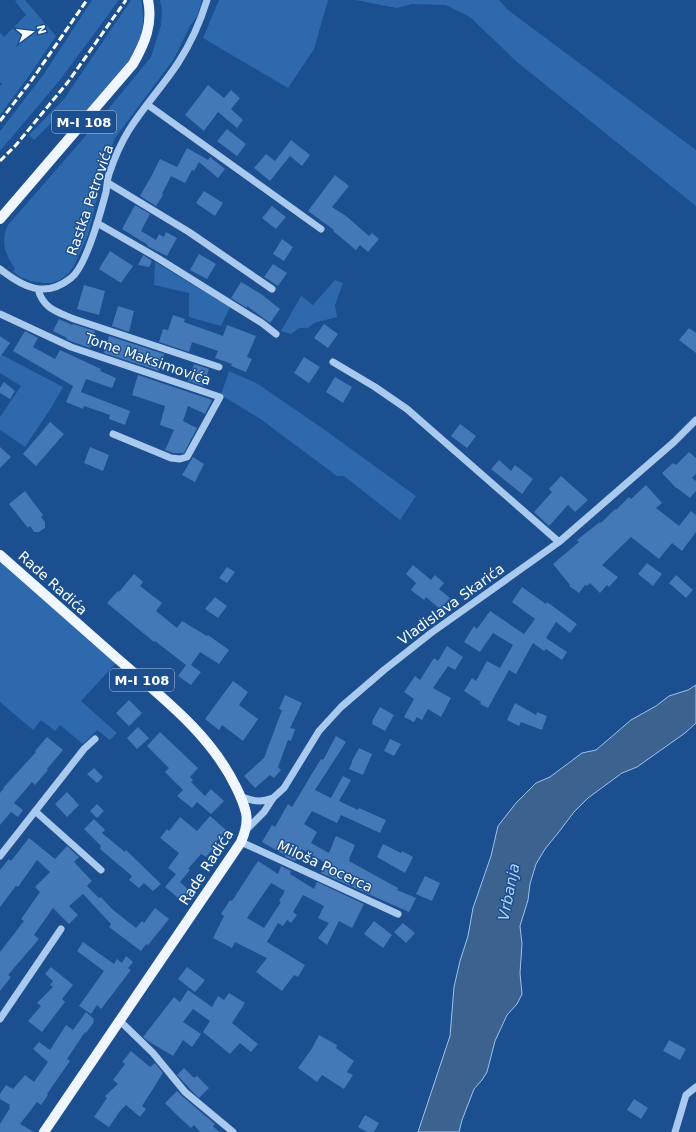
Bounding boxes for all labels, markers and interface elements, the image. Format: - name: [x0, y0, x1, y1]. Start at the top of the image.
- north arrow: [12, 12, 52, 52]
- text: N: [34, 23, 49, 36]
- road number: M-I 108: [52, 111, 116, 133]
- street label: Rastka Petrovića: [64, 142, 116, 258]
- street label: Tome Maksimovića: [82, 330, 213, 388]
- street label: Rade Radića: [15, 548, 91, 618]
- street label: Vladislava Skarića: [395, 560, 507, 648]
- road number: M-I 108: [110, 669, 174, 691]
- street label: Rade Radića: [176, 826, 236, 908]
- street label: Miloša Pocerca: [275, 837, 375, 895]
- water label: Vrbanja: [495, 862, 523, 922]

